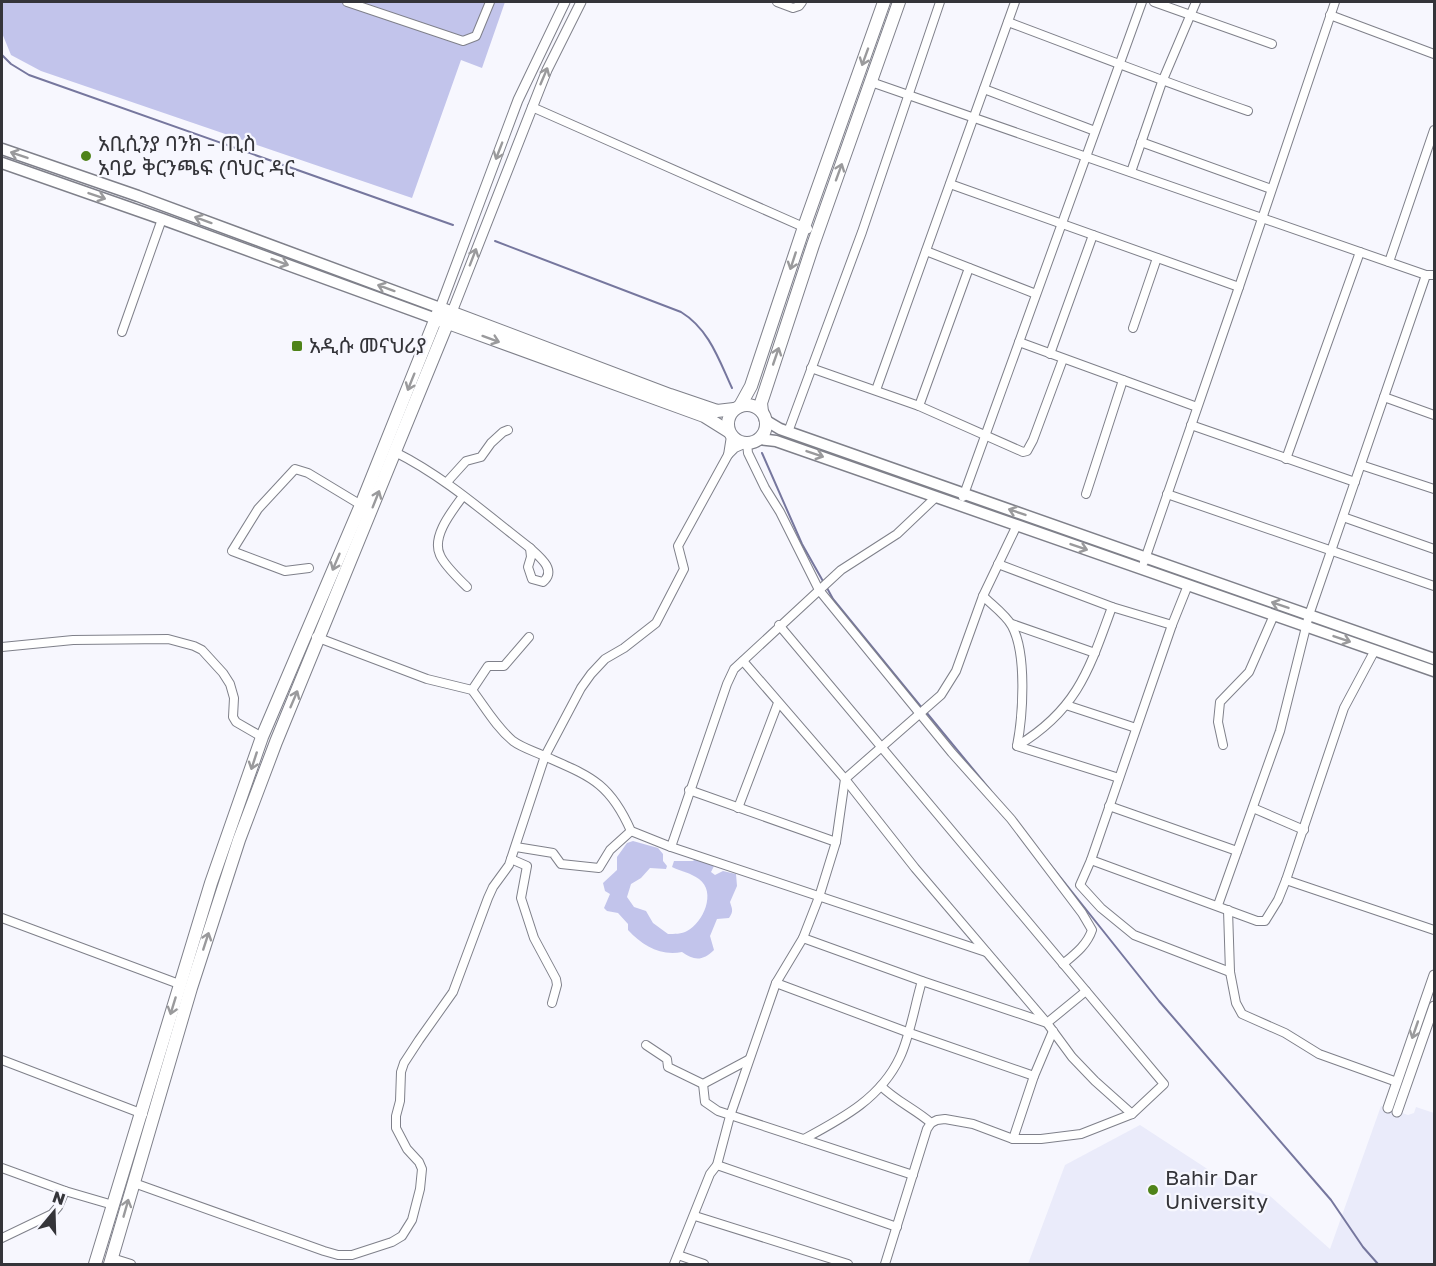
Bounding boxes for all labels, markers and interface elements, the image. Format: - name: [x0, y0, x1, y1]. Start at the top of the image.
- one-way arrow: [858, 47, 869, 66]
- one-way arrow: [540, 67, 551, 85]
- place label: አቢሲንያ ባንክ - ጢስ አባይ ቅርንጫፍ (ባህር ዳር: [98, 130, 295, 180]
- one-way arrow: [493, 141, 504, 160]
- one-way arrow: [10, 148, 29, 159]
- marker: አቢሲንያ ባንክ - ጢስ አባይ ቅርንጫፍ (ባህር ዳር: [79, 149, 93, 163]
- one-way arrow: [835, 163, 846, 182]
- one-way arrow: [87, 191, 106, 202]
- one-way arrow: [194, 214, 212, 225]
- one-way arrow: [468, 249, 479, 267]
- one-way arrow: [787, 251, 798, 270]
- one-way arrow: [270, 257, 289, 268]
- one-way arrow: [377, 281, 395, 292]
- place label: አዲሱ መናህሪያ: [309, 332, 427, 358]
- one-way arrow: [481, 334, 500, 345]
- marker: አዲሱ መናህሪያ: [290, 339, 304, 353]
- one-way arrow: [772, 347, 783, 366]
- one-way arrow: [404, 372, 415, 390]
- one-way arrow: [805, 450, 824, 461]
- one-way arrow: [371, 490, 382, 509]
- one-way arrow: [1008, 506, 1027, 517]
- one-way arrow: [1069, 542, 1088, 553]
- one-way arrow: [330, 552, 341, 571]
- one-way arrow: [1271, 598, 1290, 609]
- one-way arrow: [1332, 634, 1351, 645]
- one-way arrow: [289, 690, 300, 708]
- one-way arrow: [248, 751, 259, 770]
- one-way arrow: [202, 932, 213, 951]
- one-way arrow: [167, 996, 178, 1015]
- one-way arrow: [1409, 1020, 1420, 1039]
- place label: Bahir Dar University: [1165, 1164, 1268, 1214]
- north arrow: [24, 1182, 84, 1242]
- marker: Bahir Dar University: [1146, 1183, 1160, 1197]
- text: N: [50, 1186, 68, 1209]
- one-way arrow: [121, 1199, 132, 1218]

